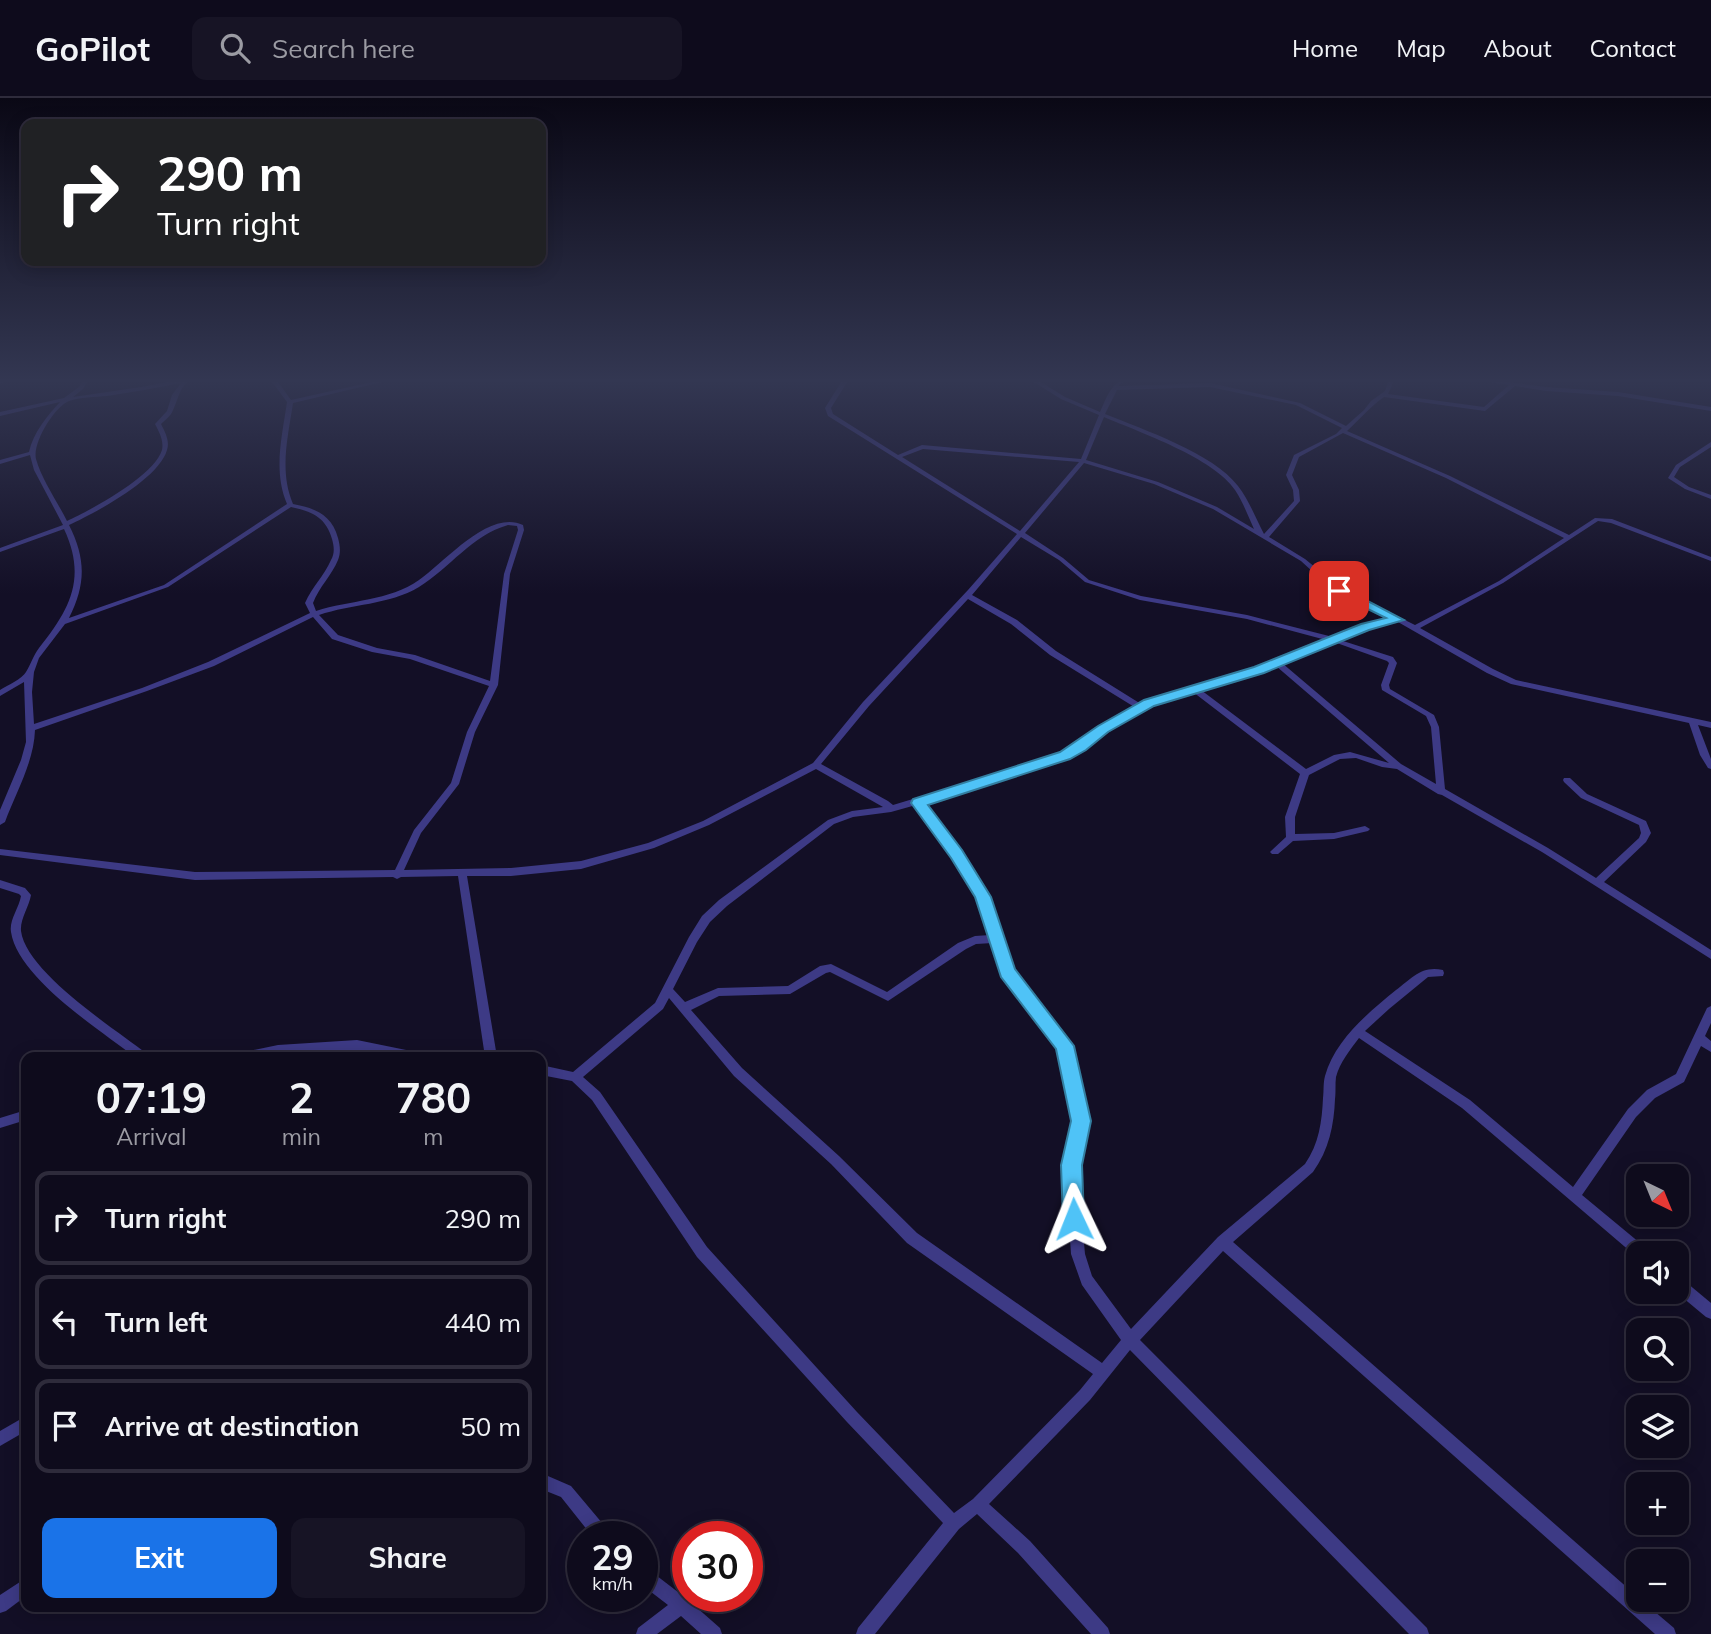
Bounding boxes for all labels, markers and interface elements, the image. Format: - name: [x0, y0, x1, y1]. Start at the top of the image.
- search box: [192, 17, 682, 80]
- text: GoPilot: [35, 28, 150, 69]
- icon: search: [216, 29, 254, 67]
- text: Search here: [272, 32, 415, 65]
- text: Home: [1292, 33, 1358, 63]
- text: Map: [1396, 33, 1446, 63]
- text: About: [1484, 33, 1552, 63]
- text: Contact: [1590, 33, 1676, 63]
- text: 290 m: [157, 142, 303, 203]
- icon: right: [42, 147, 133, 238]
- text: Turn right: [157, 203, 300, 243]
- pin: [1309, 561, 1369, 621]
- icon: arrive: [1320, 572, 1358, 610]
- text: 07:19: [96, 1071, 207, 1124]
- text: 2: [289, 1071, 314, 1124]
- text: 780: [396, 1071, 471, 1124]
- text: Arrival: [116, 1122, 187, 1151]
- text: min: [282, 1122, 321, 1151]
- text: m: [423, 1122, 444, 1151]
- north arrow: [1626, 1164, 1689, 1227]
- map controls: [1626, 1164, 1689, 1612]
- position arrow: [1037, 1182, 1111, 1256]
- icon: right: [46, 1199, 84, 1237]
- text: Turn right: [105, 1202, 226, 1235]
- text: 290 m: [445, 1202, 521, 1235]
- button: sound: [1626, 1241, 1689, 1304]
- icon: left: [46, 1303, 84, 1341]
- text: Turn left: [105, 1306, 207, 1339]
- text: 440 m: [445, 1306, 521, 1339]
- button: search: [1626, 1318, 1689, 1381]
- button: layers: [1626, 1395, 1689, 1458]
- icon: arrive: [46, 1407, 84, 1445]
- text: Arrive at destination: [105, 1410, 360, 1443]
- text: 50 m: [460, 1410, 521, 1443]
- button: +: [1626, 1472, 1689, 1535]
- button: Exit: [42, 1518, 277, 1598]
- button: Share: [291, 1518, 525, 1598]
- speed limit sign: 30: [672, 1521, 763, 1612]
- text: 29: [591, 1535, 634, 1579]
- button: −: [1626, 1549, 1689, 1612]
- text: km/h: [592, 1572, 633, 1595]

